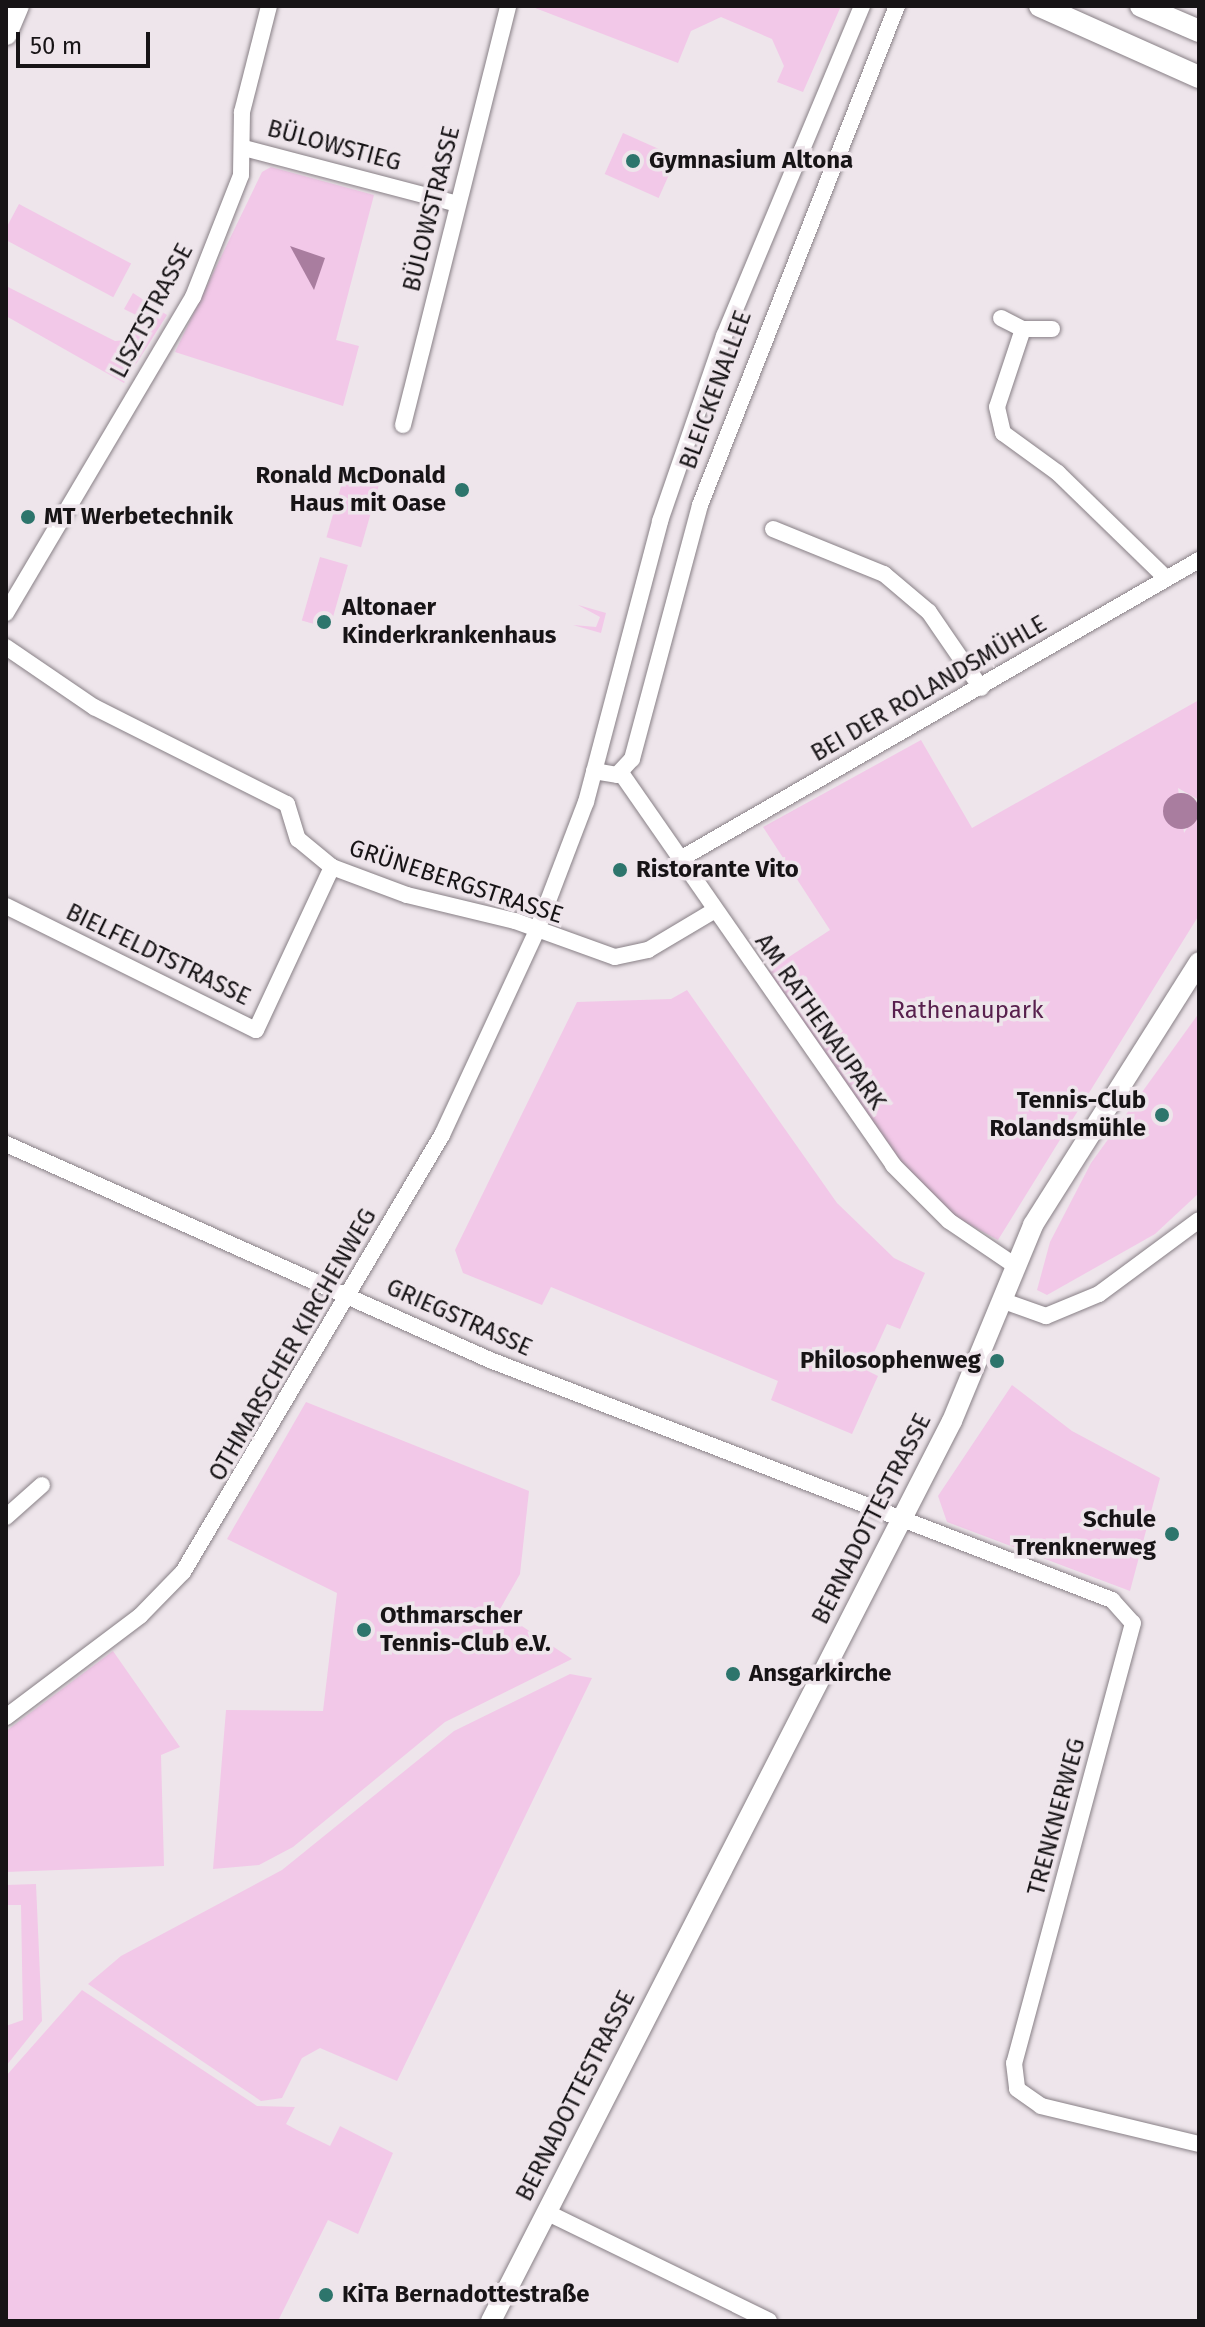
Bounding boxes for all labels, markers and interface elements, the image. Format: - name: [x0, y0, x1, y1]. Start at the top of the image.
- scale bar: [20, 16, 154, 66]
- text: 50 m: [30, 32, 82, 60]
- street label: BÜLOWSTIEG: [264, 114, 404, 178]
- street label: BÜLOWSTRASSE: [398, 123, 466, 295]
- place label: Gymnasium Altona: [649, 147, 853, 175]
- marker: Gymnasium Altona: [624, 152, 642, 170]
- street label: LISZTSTRASSE: [105, 239, 199, 383]
- street label: BLEICKENALLEE: [674, 307, 758, 473]
- place label: Ronald McDonald Haus mit Oase: [256, 462, 446, 518]
- marker: Ronald McDonald Haus mit Oase: [453, 481, 471, 499]
- place label: MT Werbetechnik: [44, 503, 233, 531]
- marker: MT Werbetechnik: [19, 508, 37, 526]
- place label: Altonaer Kinderkrankenhaus: [342, 594, 556, 650]
- street label: BEI DER ROLANDSMÜHLE: [806, 610, 1052, 768]
- marker: Altonaer Kinderkrankenhaus: [313, 611, 335, 633]
- street label: GRÜNEBERGSTRASSE: [345, 834, 567, 930]
- place label: Ristorante Vito: [636, 856, 799, 884]
- marker: Ristorante Vito: [611, 861, 629, 879]
- street label: BIELFELDTSTRASSE: [61, 898, 255, 1012]
- street label: AM RATHENAUPARK: [749, 928, 891, 1116]
- park label: Rathenaupark: [891, 997, 1043, 1025]
- place label: Tennis-Club Rolandsmühle: [989, 1087, 1146, 1143]
- marker: Tennis-Club Rolandsmühle: [1153, 1106, 1171, 1124]
- street label: OTHMARSCHER KIRCHENWEG: [203, 1204, 383, 1486]
- street label: GRIEGSTRASSE: [382, 1273, 536, 1363]
- place label: Philosophenweg: [800, 1347, 981, 1375]
- marker: Philosophenweg: [988, 1352, 1006, 1370]
- street label: BERNADOTTESTRASSE: [806, 1409, 938, 1629]
- place label: Schule Trenknerweg: [1013, 1506, 1156, 1562]
- marker: Schule Trenknerweg: [1163, 1525, 1181, 1543]
- place label: Othmarscher Tennis-Club e.V.: [380, 1602, 551, 1658]
- marker: Othmarscher Tennis-Club e.V.: [355, 1621, 373, 1639]
- place label: Ansgarkirche: [749, 1660, 892, 1688]
- marker: Ansgarkirche: [724, 1665, 742, 1683]
- street label: TRENKNERWEG: [1022, 1735, 1092, 1899]
- street label: BERNADOTTESTRASSE: [510, 1986, 642, 2206]
- place label: KiTa Bernadottestraße: [342, 2281, 590, 2309]
- marker: KiTa Bernadottestraße: [317, 2286, 335, 2304]

